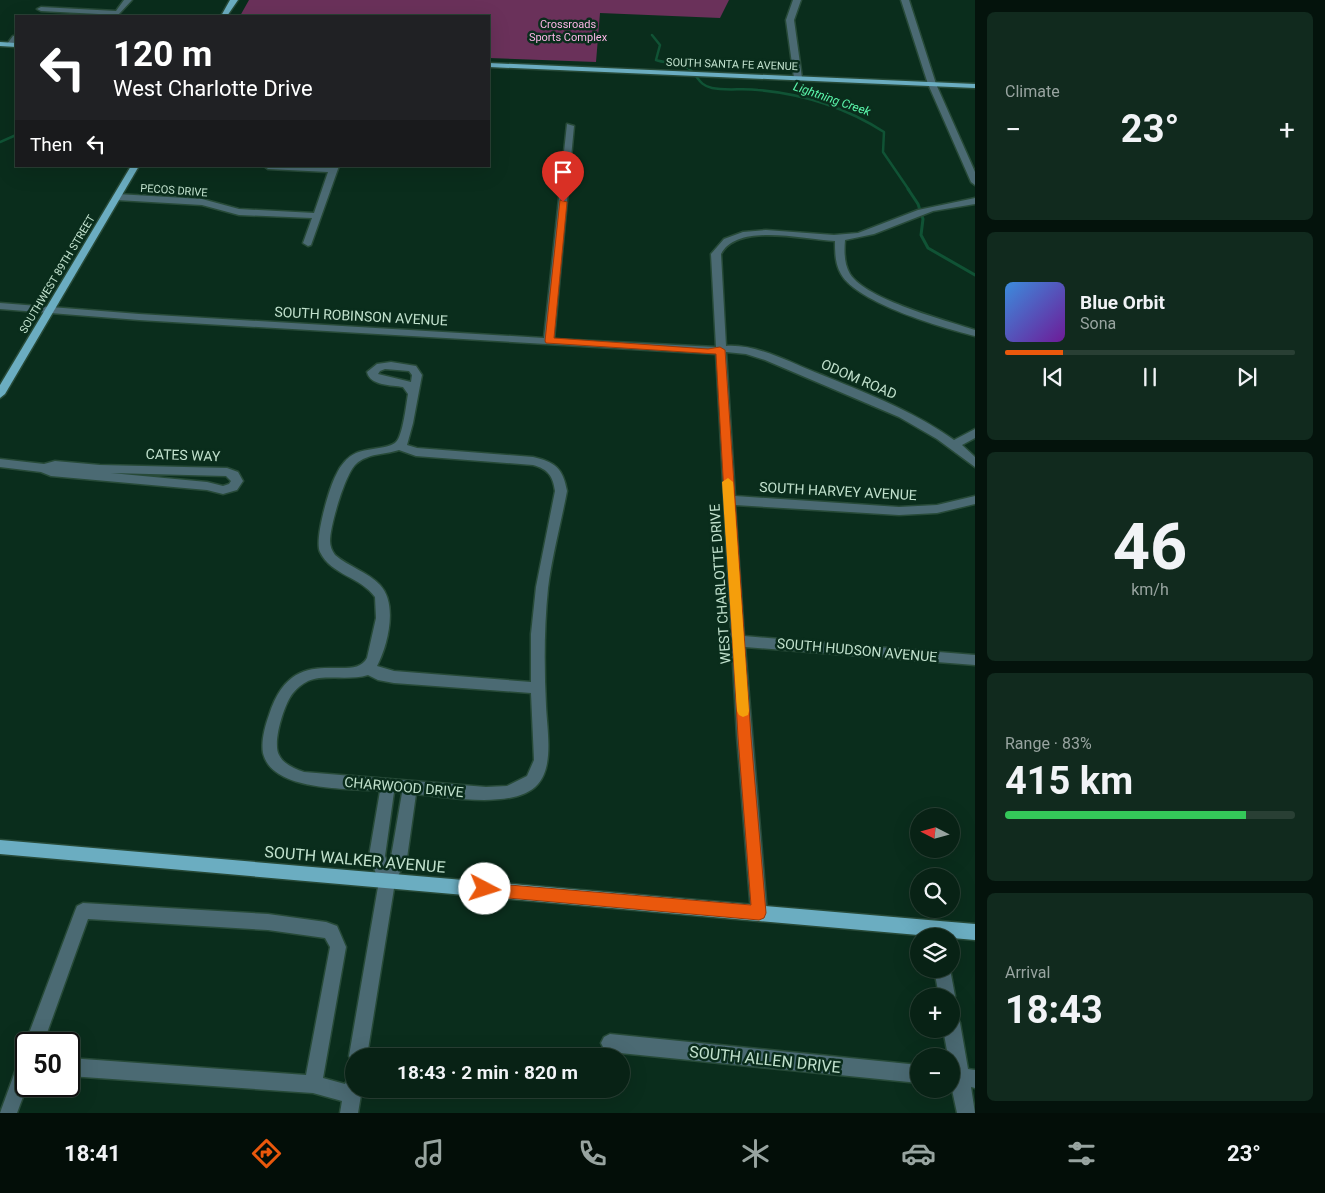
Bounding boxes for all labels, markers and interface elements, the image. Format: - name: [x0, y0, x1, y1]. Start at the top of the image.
- park label: Crossroads Sports Complex: [529, 18, 608, 44]
- text: 120 m: [113, 34, 212, 75]
- icon: left: [30, 35, 95, 100]
- street label: SOUTH SANTA FE AVENUE: [666, 56, 798, 73]
- text: West Charlotte Drive: [113, 76, 313, 101]
- water label: Lightning Creek: [792, 79, 873, 119]
- text: Climate: [1005, 82, 1060, 101]
- text: 23°: [1121, 107, 1179, 151]
- text: −: [1005, 113, 1021, 146]
- text: +: [1279, 113, 1295, 146]
- icon: left: [82, 130, 110, 158]
- text: Then: [30, 133, 72, 156]
- pin: [542, 151, 584, 202]
- icon: arrive: [549, 158, 577, 186]
- street label: PECOS DRIVE: [140, 182, 208, 199]
- street label: SOUTHWEST 89TH STREET: [17, 212, 98, 336]
- text: Blue Orbit: [1080, 291, 1165, 314]
- street label: SOUTH ROBINSON AVENUE: [274, 303, 448, 329]
- text: Sona: [1080, 314, 1116, 333]
- street label: ODOM ROAD: [819, 356, 899, 402]
- icon: previous: [1039, 363, 1067, 391]
- icon: pause: [1136, 363, 1164, 391]
- icon: next: [1233, 363, 1261, 391]
- street label: CATES WAY: [146, 446, 221, 464]
- street label: SOUTH HARVEY AVENUE: [759, 479, 917, 503]
- street label: WEST CHARLOTTE DRIVE: [706, 503, 734, 665]
- text: 46: [1113, 509, 1187, 585]
- text: km/h: [1131, 580, 1169, 599]
- street label: SOUTH HUDSON AVENUE: [776, 635, 938, 665]
- text: Range · 83%: [1005, 734, 1092, 753]
- text: 415 km: [1005, 759, 1133, 803]
- street label: CHARWOOD DRIVE: [344, 774, 464, 800]
- north arrow: [910, 808, 960, 858]
- map controls: [910, 808, 960, 1098]
- street label: SOUTH WALKER AVENUE: [264, 842, 446, 877]
- position arrow: [458, 862, 510, 914]
- button: search: [910, 868, 960, 918]
- button: layers: [910, 928, 960, 978]
- text: Arrival: [1005, 963, 1050, 982]
- button: +: [910, 988, 960, 1038]
- text: 18:43: [1005, 988, 1103, 1032]
- speed limit sign: 50: [15, 1032, 80, 1097]
- street label: SOUTH ALLEN DRIVE: [688, 1042, 842, 1077]
- button: −: [910, 1048, 960, 1098]
- text: 18:43 · 2 min · 820 m: [397, 1061, 578, 1084]
- icon: directions: [249, 1136, 284, 1171]
- icon: music: [412, 1136, 447, 1171]
- icon: phone: [575, 1136, 610, 1171]
- icon: climate: [738, 1136, 773, 1171]
- icon: car: [901, 1136, 936, 1171]
- icon: filters: [1064, 1136, 1099, 1171]
- text: 18:41: [64, 1141, 121, 1166]
- text: 23°: [1227, 1141, 1261, 1166]

